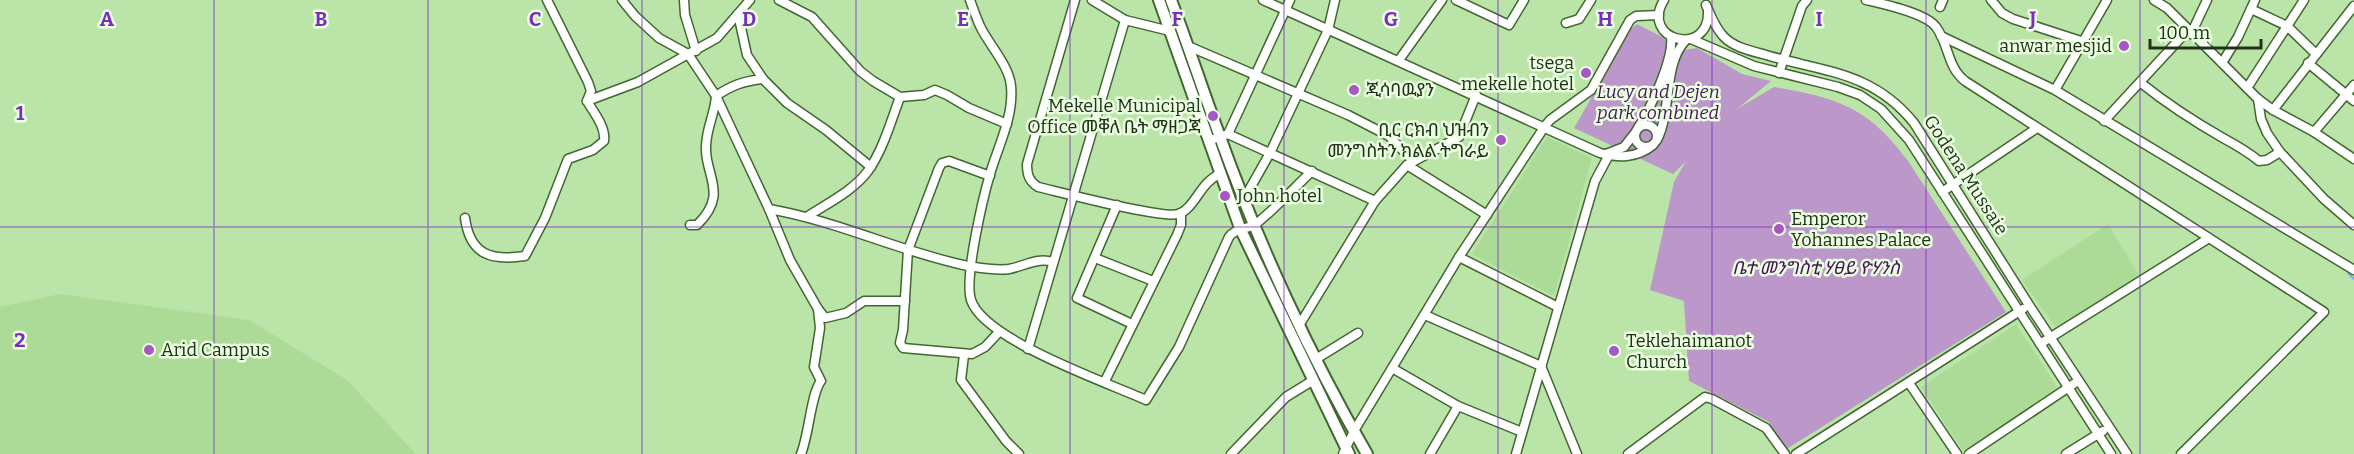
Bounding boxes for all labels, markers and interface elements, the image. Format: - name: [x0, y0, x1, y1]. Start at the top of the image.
- text: A: [100, 7, 115, 31]
- text: B: [315, 7, 328, 31]
- text: C: [529, 7, 541, 31]
- text: D: [742, 7, 756, 31]
- text: E: [957, 7, 969, 31]
- text: F: [1171, 7, 1183, 31]
- text: G: [1384, 7, 1398, 31]
- text: H: [1597, 7, 1613, 31]
- text: I: [1815, 7, 1823, 31]
- text: J: [2029, 7, 2037, 31]
- scale bar: [2150, 12, 2261, 50]
- text: 100 m: [2159, 22, 2210, 44]
- place label: anwar mesjid: [1999, 35, 2112, 57]
- marker: anwar mesjid: [2117, 39, 2131, 53]
- place label: tsega mekelle hotel: [1461, 52, 1574, 95]
- marker: tsega mekelle hotel: [1579, 66, 1593, 80]
- place label: ጂሳባዉያን: [1366, 79, 1434, 101]
- park label: Lucy and Dejen park combined: [1596, 81, 1720, 124]
- marker: ጂሳባዉያን: [1347, 83, 1361, 97]
- place label: Mekelle Municipal Office መቐለ ቤት ማዘጋጃ: [1027, 95, 1201, 138]
- text: 1: [16, 101, 25, 125]
- marker: Mekelle Municipal Office መቐለ ቤት ማዘጋጃ: [1206, 109, 1220, 123]
- street label: Godena Mussaie: [1919, 111, 2013, 239]
- place label: ቢር ርክብ ህዝብን መንግስትን ክልል ትግራይ: [1327, 119, 1489, 162]
- marker: ቢር ርክብ ህዝብን መንግስትን ክልል ትግራይ: [1494, 133, 1508, 147]
- place label: John hotel: [1236, 185, 1322, 207]
- marker: John hotel: [1218, 189, 1232, 203]
- place label: Emperor Yohannes Palace: [1791, 208, 1931, 251]
- marker: Emperor Yohannes Palace: [1772, 222, 1786, 236]
- park label: ቤተ መንግስቲ ሃፀይ ዮሃንስ: [1732, 257, 1901, 279]
- text: 2: [14, 328, 26, 352]
- place label: Teklehaimanot Church: [1626, 330, 1753, 373]
- place label: Arid Campus: [161, 339, 270, 361]
- marker: Arid Campus: [142, 343, 156, 357]
- marker: Teklehaimanot Church: [1607, 344, 1621, 358]

